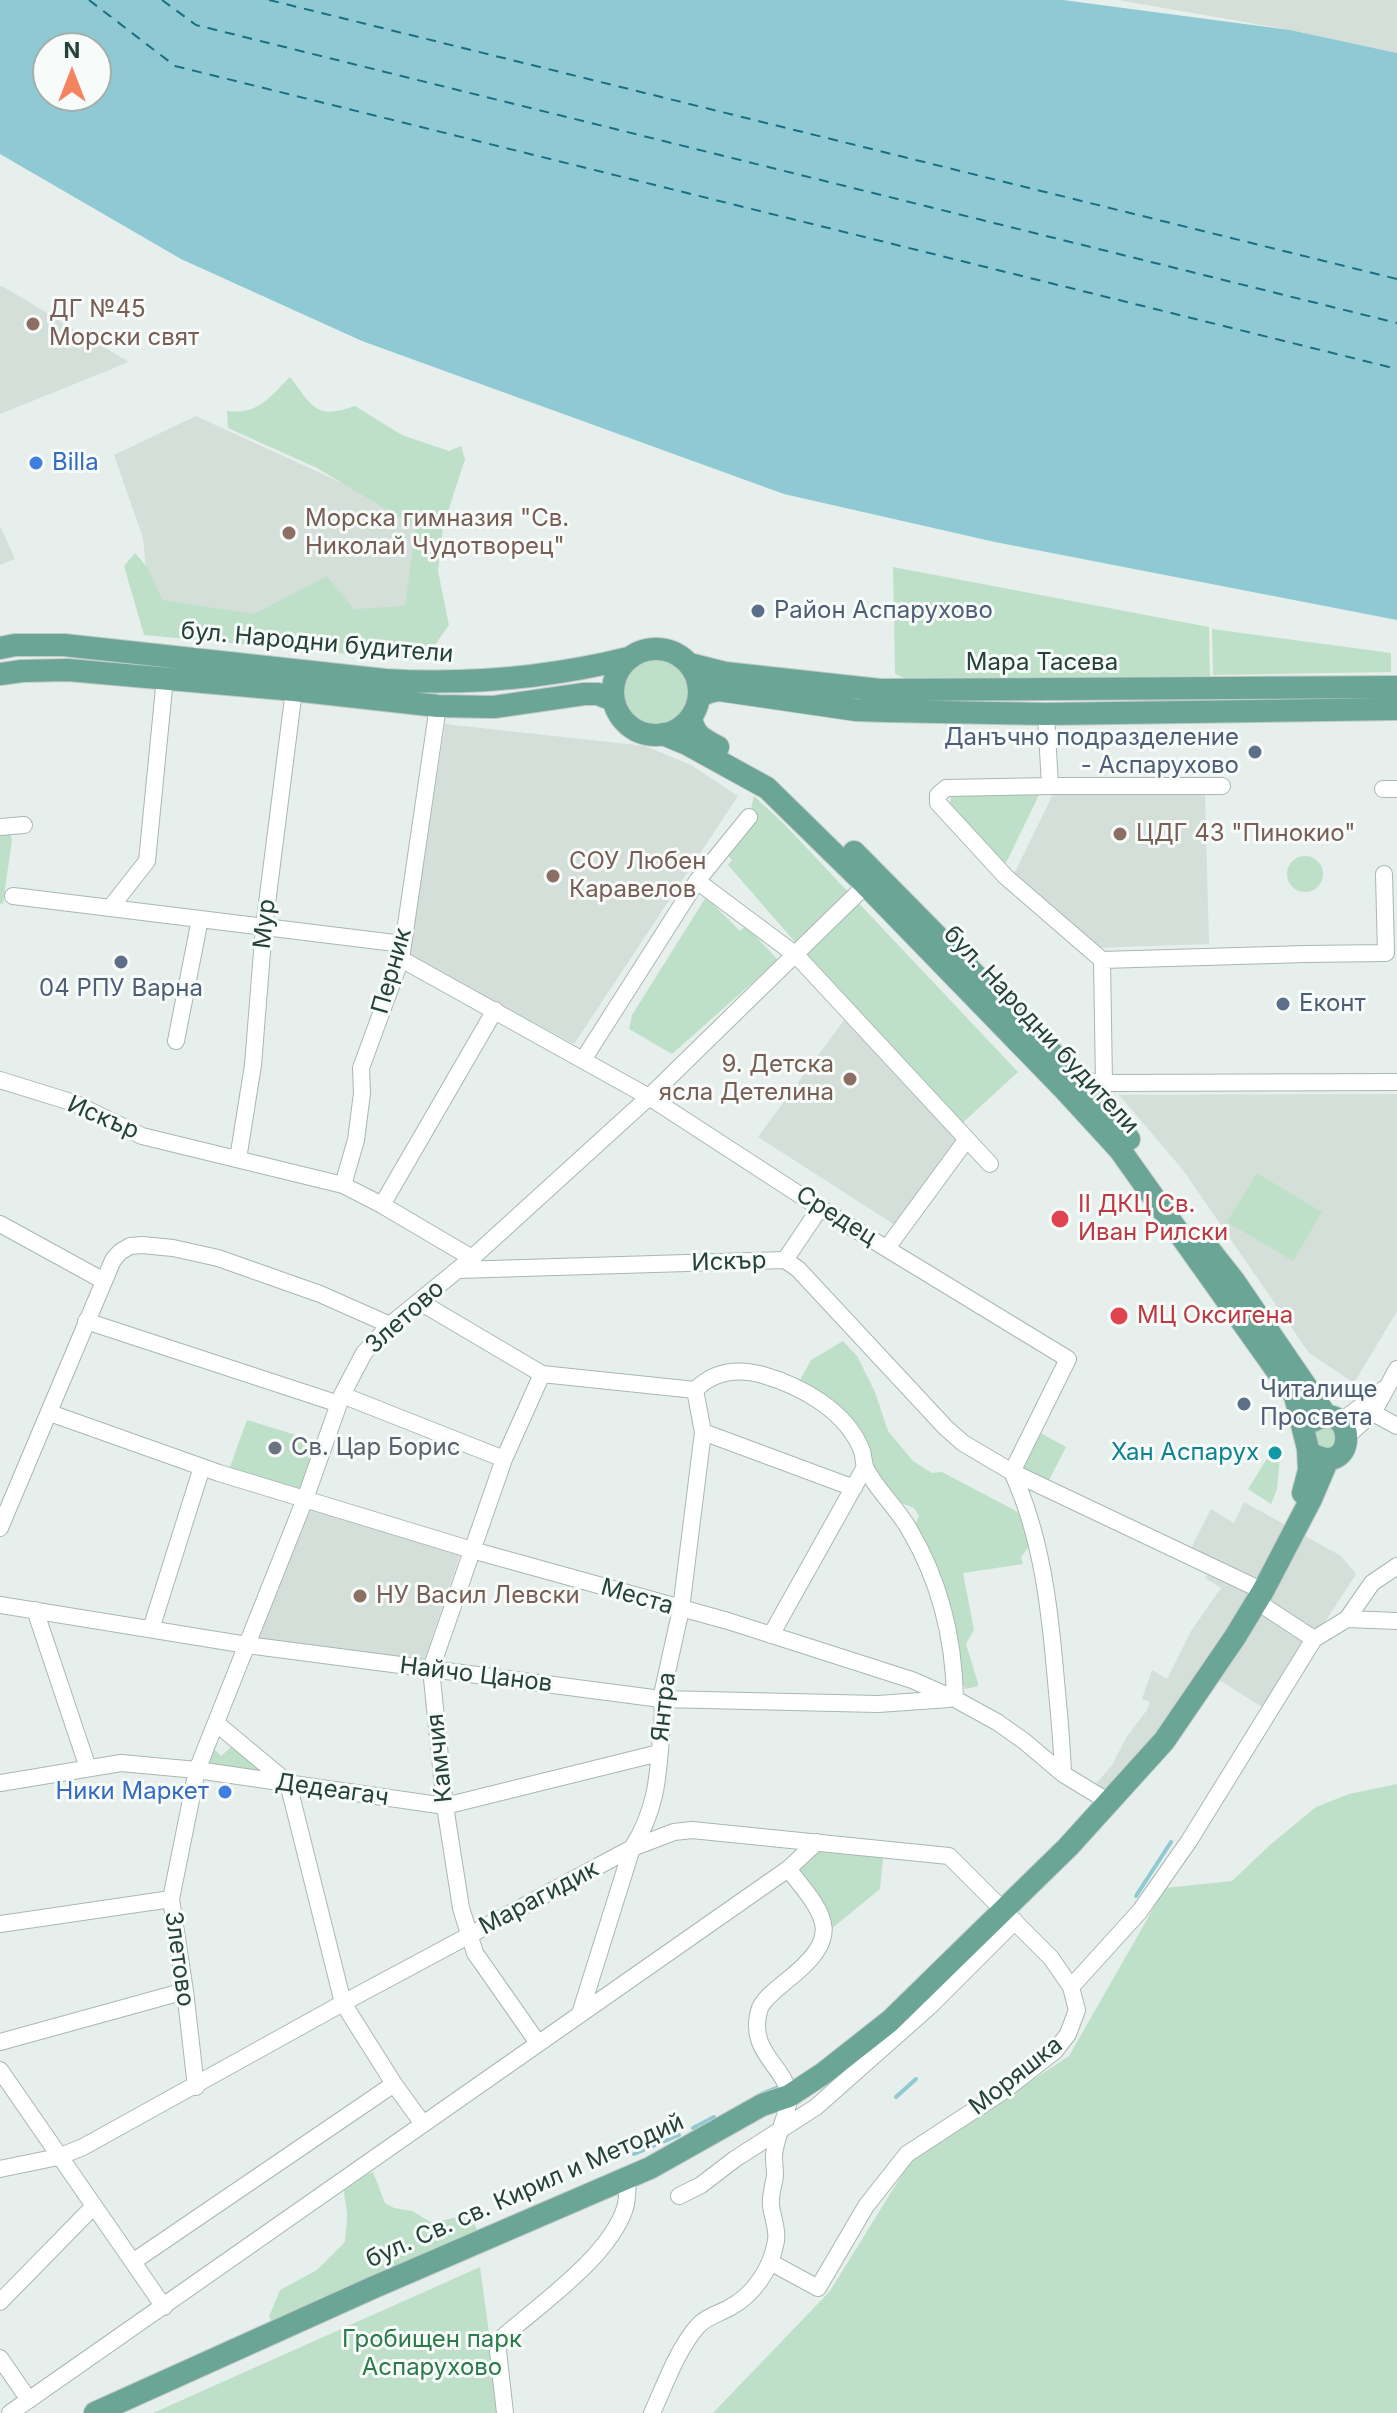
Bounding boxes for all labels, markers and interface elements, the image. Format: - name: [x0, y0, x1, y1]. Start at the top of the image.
- north arrow: [32, 32, 112, 112]
- text: N: [64, 37, 80, 63]
- place label: ДГ №45 Морски свят: [49, 296, 199, 352]
- marker: ДГ №45 Морски свят: [24, 315, 42, 333]
- place label: Billa: [52, 449, 99, 477]
- marker: Billa: [27, 454, 45, 472]
- place label: Морска гимназия "Св. Николай Чудотворец": [305, 505, 569, 561]
- marker: Морска гимназия "Св. Николай Чудотворец": [280, 524, 298, 542]
- place label: Район Аспарухово: [774, 597, 993, 625]
- marker: Район Аспарухово: [749, 602, 767, 620]
- street label: бул. Народни будители: [180, 617, 454, 669]
- street label: Мара Тасева: [966, 649, 1118, 677]
- place label: Данъчно подразделение - Аспарухово: [944, 724, 1239, 780]
- marker: Данъчно подразделение - Аспарухово: [1246, 743, 1264, 761]
- place label: ЦДГ 43 "Пинокио": [1136, 820, 1355, 848]
- marker: ЦДГ 43 "Пинокио": [1111, 825, 1129, 843]
- place label: СОУ Любен Каравелов: [569, 848, 706, 904]
- marker: СОУ Любен Каравелов: [544, 867, 562, 885]
- street label: Мур: [248, 898, 282, 950]
- street label: бул. Народни будители: [937, 920, 1145, 1140]
- street label: Перник: [366, 925, 418, 1017]
- marker: 04 РПУ Варна: [112, 953, 130, 971]
- place label: 04 РПУ Варна: [39, 975, 203, 1003]
- place label: Еконт: [1299, 990, 1366, 1018]
- marker: Еконт: [1274, 995, 1292, 1013]
- place label: 9. Детска ясла Детелина: [659, 1051, 834, 1107]
- marker: 9. Детска ясла Детелина: [841, 1070, 859, 1088]
- street label: Искър: [63, 1090, 143, 1146]
- street label: Средец: [790, 1180, 882, 1252]
- place label: II ДКЦ Св. Иван Рилски: [1078, 1191, 1228, 1247]
- marker: II ДКЦ Св. Иван Рилски: [1049, 1208, 1071, 1230]
- street label: Искър: [691, 1246, 767, 1278]
- street label: Злетово: [360, 1274, 450, 1360]
- place label: МЦ Оксигена: [1137, 1302, 1293, 1330]
- marker: МЦ Оксигена: [1108, 1305, 1130, 1327]
- place label: Читалище Просвета: [1260, 1376, 1377, 1432]
- marker: Читалище Просвета: [1235, 1395, 1253, 1413]
- place label: Св. Цар Борис: [291, 1434, 460, 1462]
- marker: Св. Цар Борис: [266, 1439, 284, 1457]
- place label: Хан Аспарух: [1111, 1439, 1259, 1467]
- marker: Хан Аспарух: [1266, 1444, 1284, 1462]
- street label: Места: [597, 1573, 677, 1621]
- place label: НУ Васил Левски: [376, 1582, 580, 1610]
- marker: НУ Васил Левски: [351, 1587, 369, 1605]
- street label: Найчо Цанов: [398, 1651, 554, 1699]
- street label: Янтра: [646, 1671, 682, 1743]
- street label: Камчия: [421, 1712, 459, 1804]
- street label: Дедеагач: [273, 1768, 391, 1812]
- place label: Ники Маркет: [56, 1778, 209, 1806]
- marker: Ники Маркет: [216, 1783, 234, 1801]
- street label: Марагидик: [474, 1855, 604, 1941]
- street label: Злетово: [158, 1910, 200, 2008]
- street label: Моряшка: [964, 2031, 1068, 2121]
- street label: бул. Св. св. Кирил и Методий: [362, 2108, 688, 2274]
- park label: Гробищен парк Аспарухово: [342, 2326, 522, 2382]

